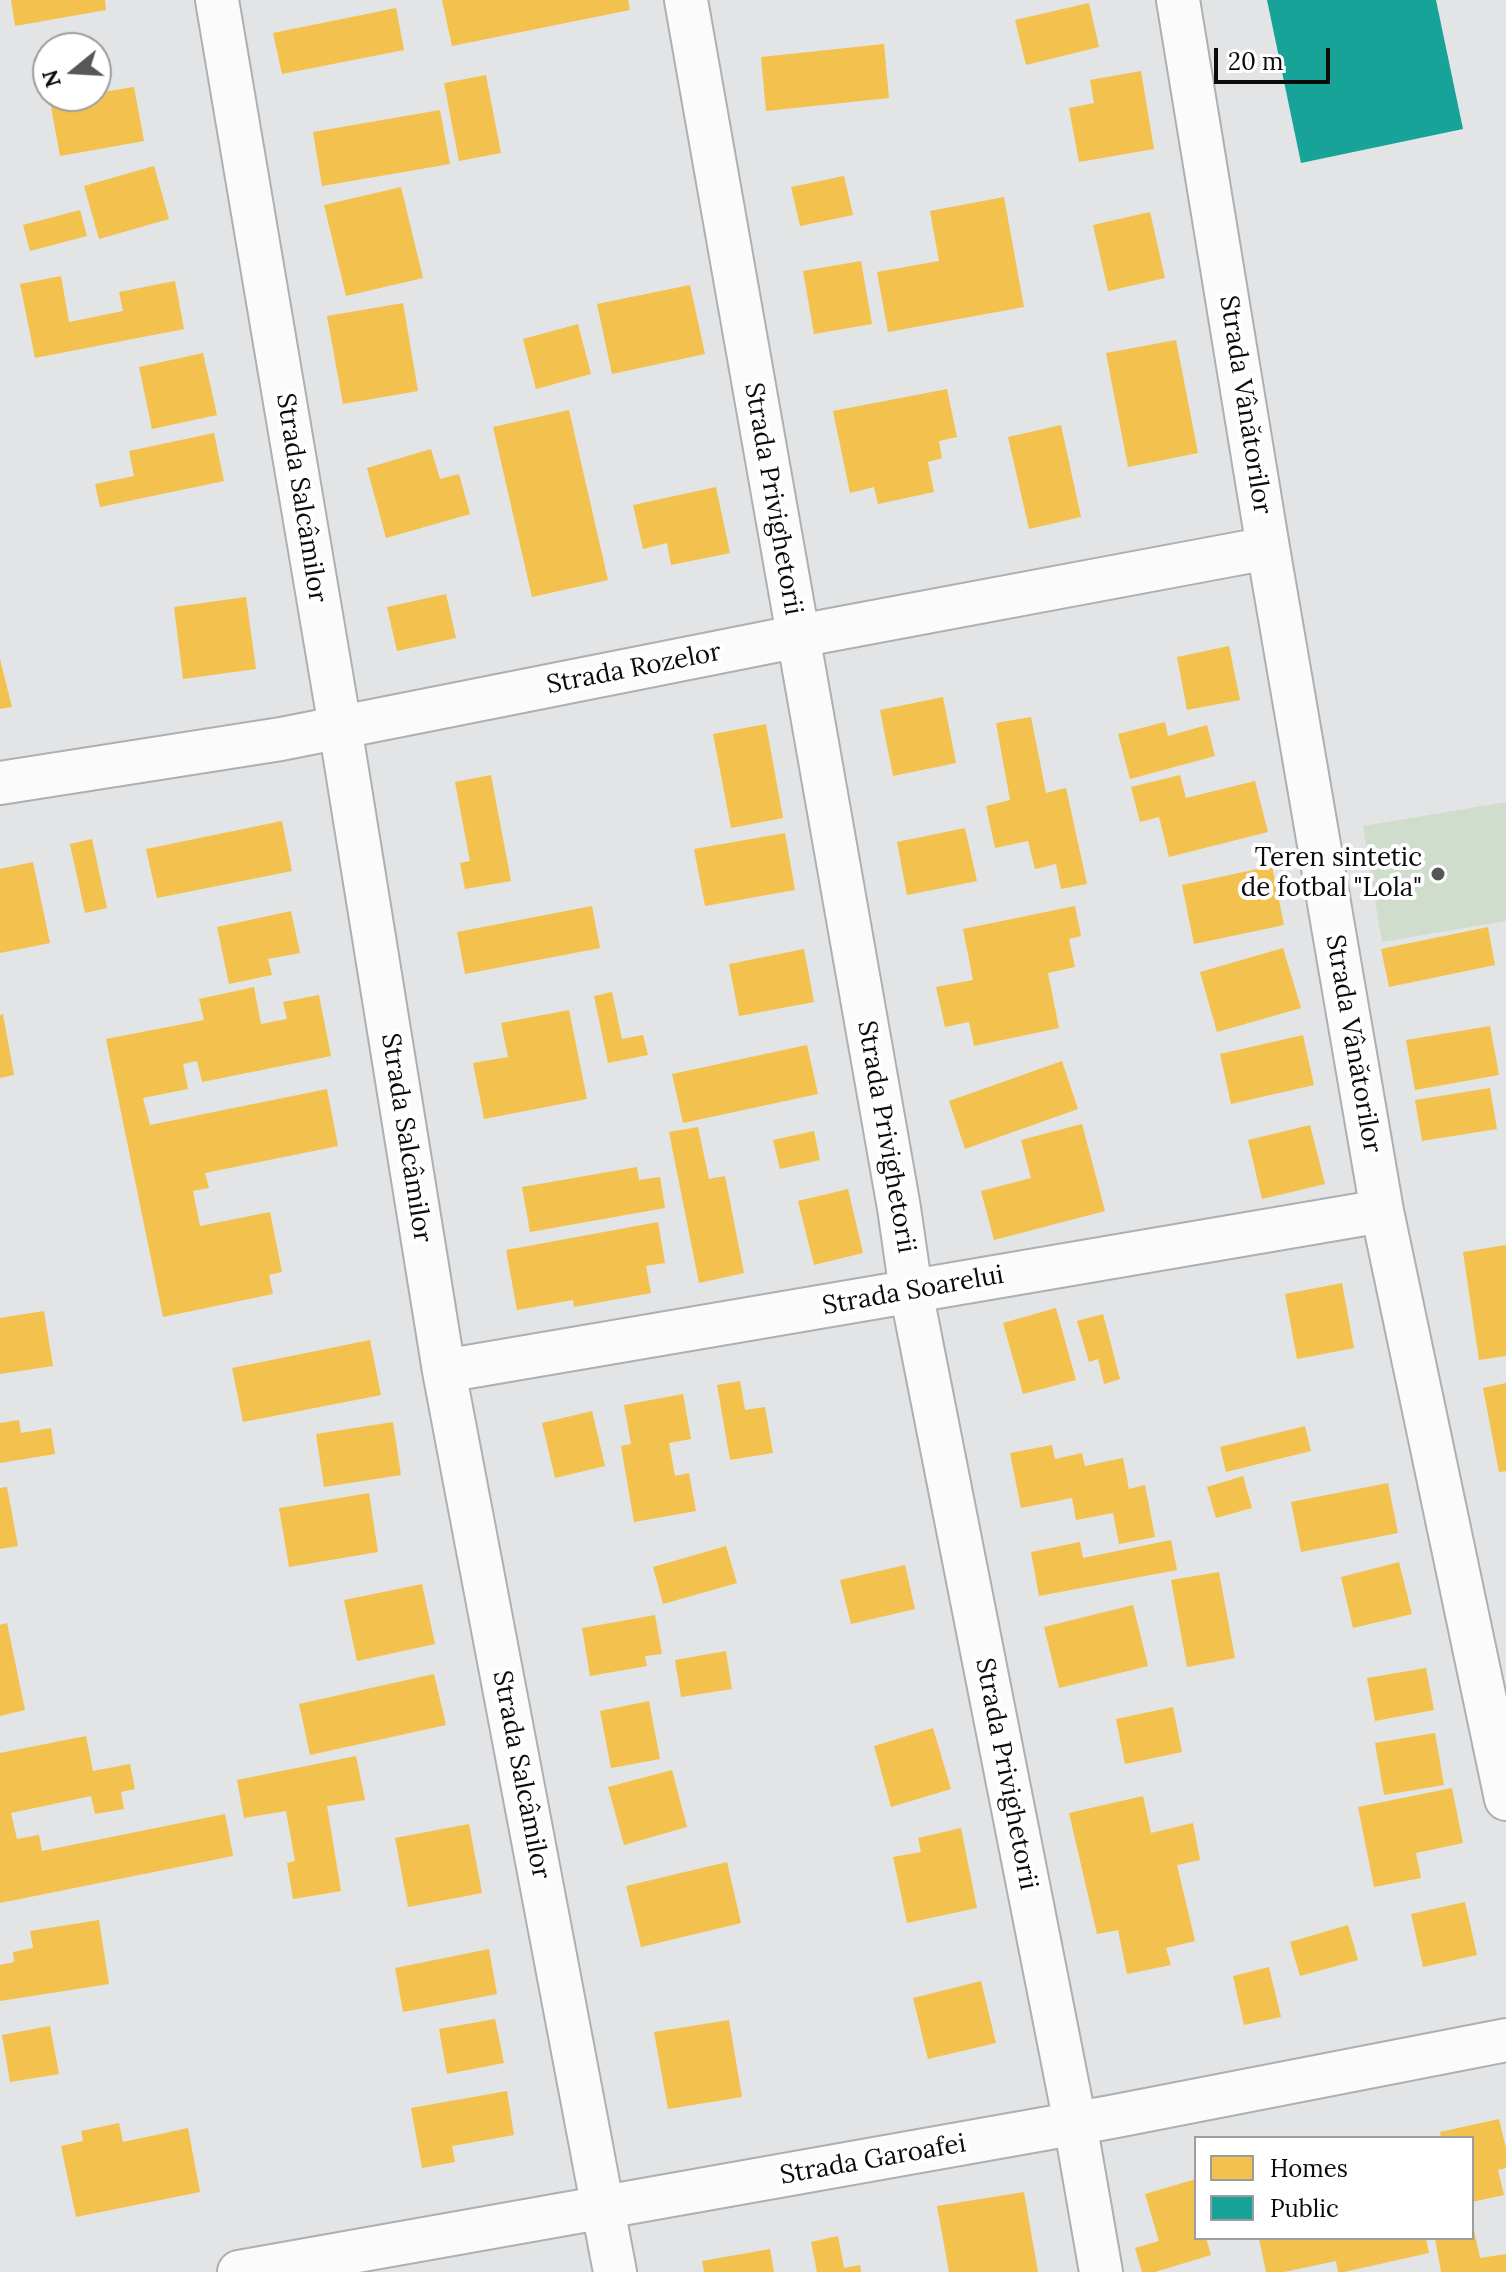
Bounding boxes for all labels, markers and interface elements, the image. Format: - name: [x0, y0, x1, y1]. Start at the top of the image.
- north arrow: [32, 32, 112, 112]
- scale bar: [1218, 32, 1334, 82]
- text: 20 m: [1228, 46, 1284, 77]
- text: N: [35, 66, 67, 91]
- street label: Strada Vânătorilor: [1212, 293, 1278, 517]
- street label: Strada Privighetorii: [737, 380, 809, 618]
- street label: Strada Salcâmilor: [269, 391, 333, 605]
- street label: Strada Rozelor: [544, 637, 724, 701]
- place label: Teren sintetic de fotbal "Lola": [1241, 843, 1422, 904]
- marker: Teren sintetic de fotbal "Lola": [1429, 865, 1447, 883]
- street label: Strada Vânătorilor: [1318, 932, 1388, 1156]
- street label: Strada Privighetorii: [850, 1018, 922, 1256]
- street label: Strada Salcâmilor: [374, 1031, 438, 1245]
- street label: Strada Soarelui: [820, 1260, 1006, 1322]
- street label: Strada Privighetorii: [968, 1655, 1044, 1893]
- street label: Strada Salcâmilor: [486, 1668, 556, 1882]
- street label: Strada Garoafei: [778, 2128, 968, 2192]
- legend: [1194, 2136, 1474, 2240]
- text: Homes: [1270, 2153, 1348, 2184]
- text: Public: [1270, 2193, 1339, 2224]

